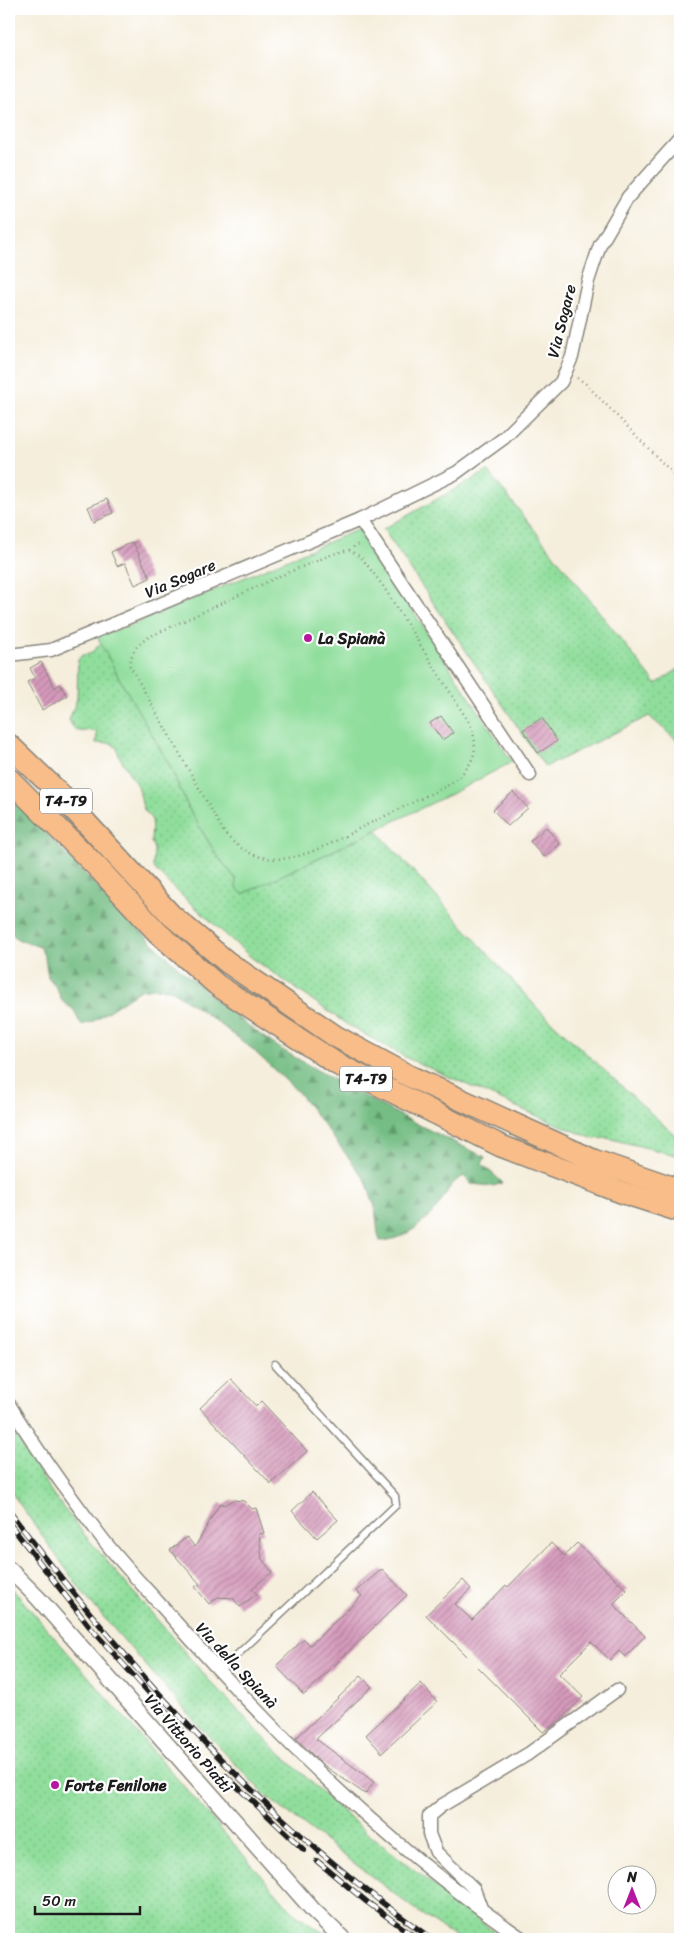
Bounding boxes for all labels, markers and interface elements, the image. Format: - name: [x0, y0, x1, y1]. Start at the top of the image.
- street label: Via Sogare: [538, 281, 585, 361]
- street label: Via Sogare: [140, 550, 220, 606]
- place label: La Spianà: [318, 624, 385, 653]
- marker: La Spianà: [302, 632, 314, 644]
- road number: T4-T9: [40, 788, 92, 814]
- road number: T4-T9: [340, 1066, 392, 1092]
- street label: Via della Spianà: [188, 1615, 285, 1716]
- street label: Via Vittorio Piatti: [137, 1687, 241, 1800]
- place label: Forte Fenilone: [64, 1771, 167, 1800]
- marker: Forte Fenilone: [49, 1779, 61, 1791]
- text: N: [626, 1865, 637, 1890]
- north arrow: [606, 1866, 656, 1916]
- scale bar: [35, 1883, 140, 1915]
- text: 50 m: [42, 1888, 77, 1914]

